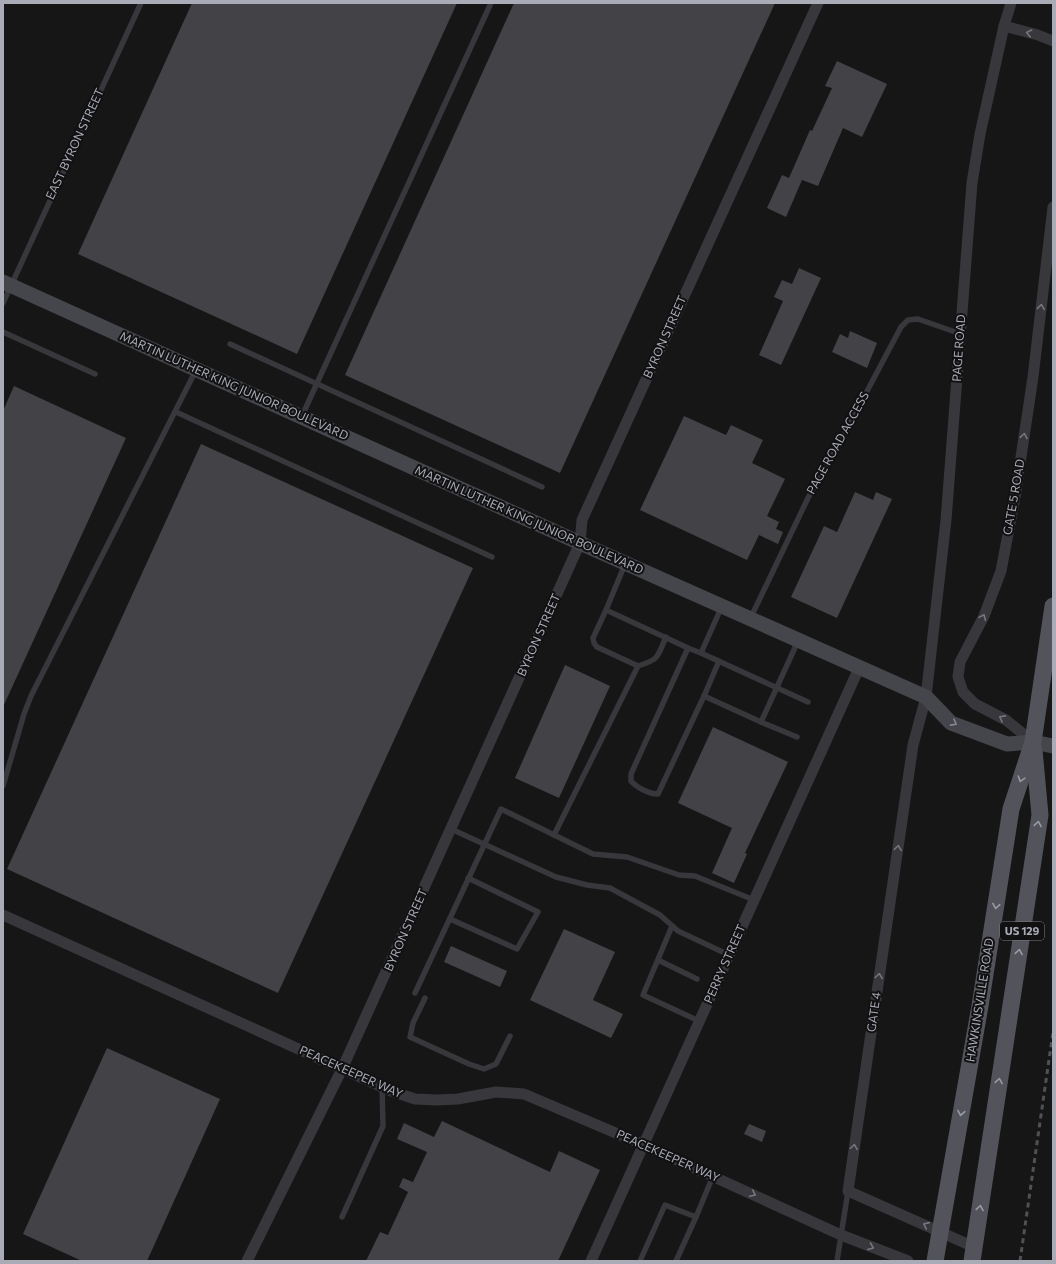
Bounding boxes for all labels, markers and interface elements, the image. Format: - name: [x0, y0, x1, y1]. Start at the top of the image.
- one-way arrow: [1025, 29, 1032, 37]
- street label: EAST BYRON STREET: [42, 85, 106, 201]
- street label: BYRON STREET: [640, 293, 689, 380]
- one-way arrow: [1037, 304, 1046, 310]
- street label: PAGE ROAD: [949, 314, 967, 382]
- street label: MARTIN LUTHER KING JUNIOR BOULEVARD: [118, 328, 351, 443]
- street label: PAGE ROAD ACCESS: [803, 389, 871, 496]
- one-way arrow: [1019, 433, 1028, 439]
- street label: GATE 5 ROAD: [999, 458, 1027, 536]
- street label: MARTIN LUTHER KING JUNIOR BOULEVARD: [413, 462, 646, 577]
- street label: BYRON STREET: [514, 591, 563, 678]
- one-way arrow: [978, 613, 986, 621]
- one-way arrow: [999, 715, 1006, 722]
- one-way arrow: [950, 718, 957, 726]
- one-way arrow: [1017, 775, 1026, 782]
- one-way arrow: [1034, 821, 1042, 827]
- one-way arrow: [893, 845, 902, 851]
- street label: BYRON STREET: [381, 886, 430, 973]
- one-way arrow: [992, 903, 1001, 909]
- street label: PERRY STREET: [700, 922, 748, 1005]
- road number: US 129: [1000, 922, 1044, 940]
- street label: HAWKINSVILLE ROAD: [962, 937, 996, 1063]
- one-way arrow: [1014, 949, 1023, 955]
- one-way arrow: [874, 973, 883, 980]
- street label: GATE 4: [863, 991, 883, 1033]
- street label: PEACEKEEPER WAY: [298, 1042, 405, 1100]
- one-way arrow: [994, 1078, 1003, 1084]
- one-way arrow: [957, 1110, 966, 1116]
- street label: PEACEKEEPER WAY: [615, 1126, 722, 1184]
- one-way arrow: [849, 1144, 858, 1150]
- one-way arrow: [748, 1189, 756, 1197]
- one-way arrow: [975, 1205, 984, 1211]
- one-way arrow: [922, 1222, 930, 1230]
- one-way arrow: [868, 1242, 875, 1250]

